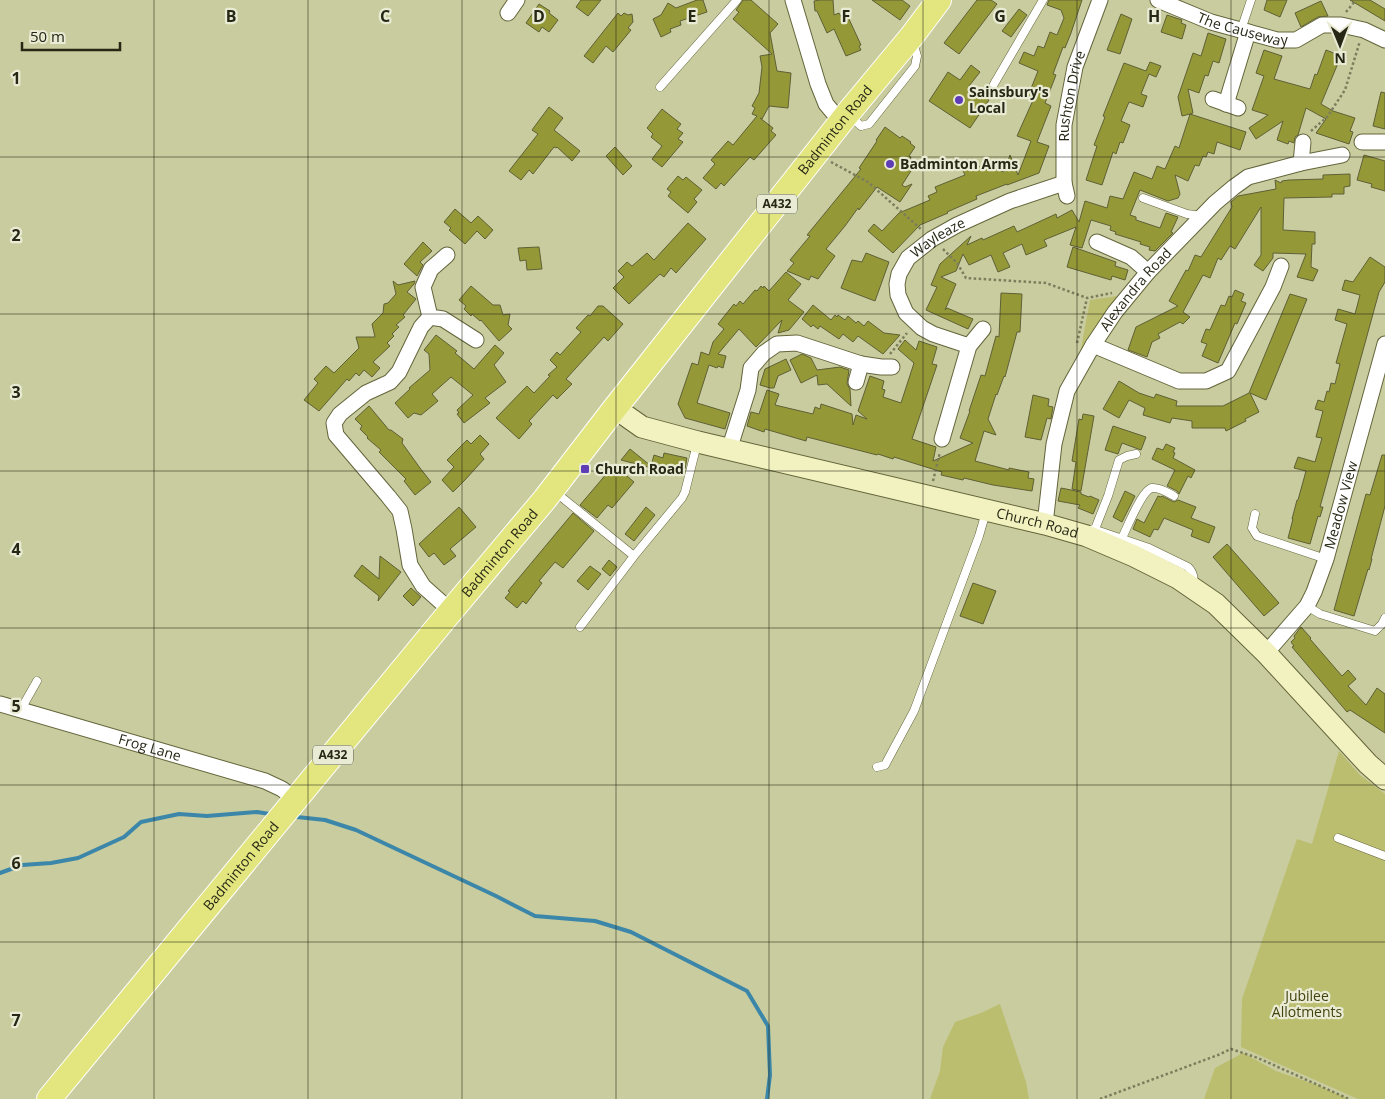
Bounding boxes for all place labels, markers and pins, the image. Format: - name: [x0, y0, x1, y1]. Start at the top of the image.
- place label: Sainsbury's Local: [969, 82, 1049, 117]
- marker: Sainsbury's Local: [953, 94, 965, 106]
- place label: Badminton Arms: [900, 154, 1018, 173]
- marker: Badminton Arms: [884, 158, 896, 170]
- place label: Church Road: [595, 459, 684, 478]
- marker: Church Road: [579, 463, 591, 475]

